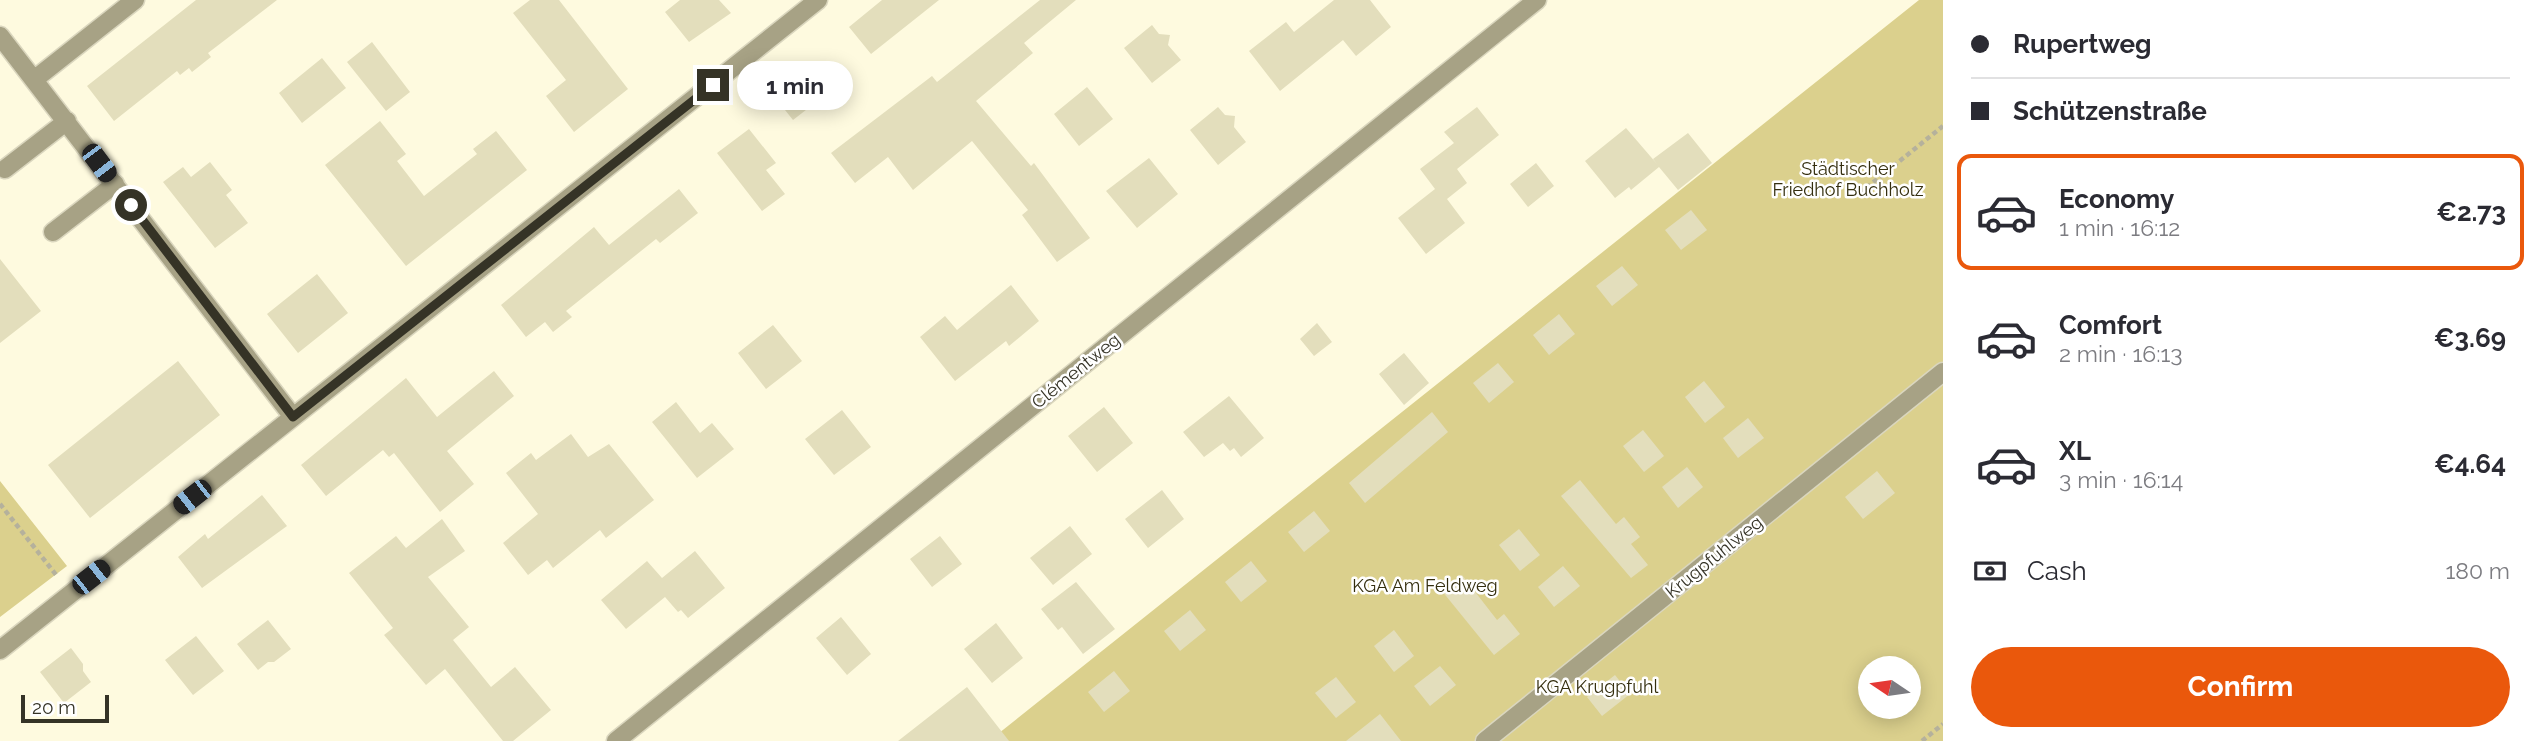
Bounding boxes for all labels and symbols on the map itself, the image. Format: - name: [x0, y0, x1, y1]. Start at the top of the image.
- callout: 1 min: [738, 60, 853, 110]
- route end: [697, 69, 729, 101]
- car: [78, 140, 121, 186]
- park label: Städtischer Friedhof Buchholz: [1772, 158, 1924, 200]
- route start: [115, 189, 147, 221]
- street label: Clémentweg: [1027, 329, 1124, 413]
- car: [169, 476, 216, 518]
- street label: Krugpfuhlweg: [1661, 511, 1766, 602]
- car: [68, 556, 115, 598]
- park label: KGA Am Feldweg: [1352, 575, 1498, 596]
- north arrow: [1858, 656, 1922, 719]
- park label: KGA Krugpfuhl: [1536, 676, 1658, 697]
- scale bar: [21, 692, 108, 724]

